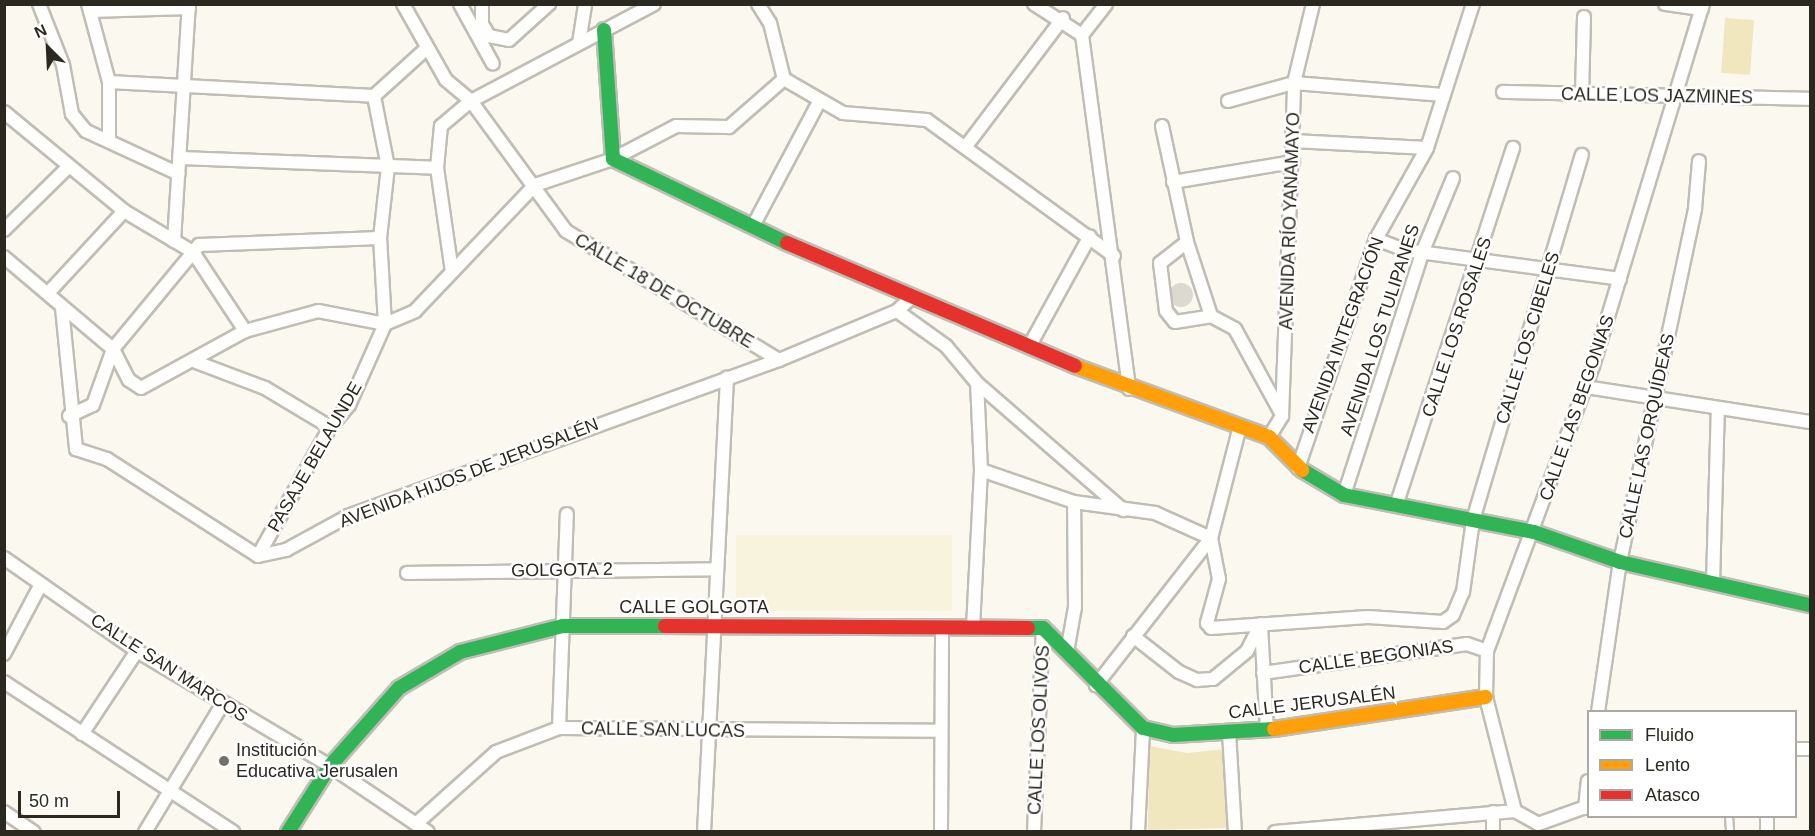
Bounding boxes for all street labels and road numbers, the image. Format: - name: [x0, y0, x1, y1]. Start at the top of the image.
- street label: CALLE LOS JAZMINES: [1561, 84, 1753, 108]
- street label: AVENIDA RÍO YANAMAYO: [1275, 111, 1305, 331]
- street label: AVENIDA LOS TULIPANES: [1335, 221, 1425, 439]
- street label: CALLE 18 DE OCTUBRE: [571, 229, 757, 353]
- street label: AVENIDA INTEGRACIÓN: [1297, 234, 1389, 436]
- street label: CALLE LOS ROSALES: [1418, 234, 1496, 420]
- street label: CALLE LOS CIBELES: [1491, 249, 1565, 427]
- street label: CALLE LAS BEGONIAS: [1535, 312, 1619, 504]
- street label: CALLE LAS ORQUÍDEAS: [1615, 332, 1679, 540]
- street label: PASAJE BELAUNDE: [263, 378, 367, 536]
- street label: AVENIDA HIJOS DE JERUSALÉN: [336, 413, 602, 533]
- street label: GOLGOTA 2: [510, 558, 614, 582]
- street label: CALLE GOLGOTA: [619, 596, 769, 618]
- street label: CALLE SAN MARCOS: [86, 609, 252, 727]
- street label: CALLE BEGONIAS: [1297, 635, 1455, 679]
- street label: CALLE LOS OLIVOS: [1024, 645, 1054, 815]
- street label: CALLE JERUSALÉN: [1227, 682, 1397, 724]
- street label: CALLE SAN LUCAS: [581, 718, 745, 742]

